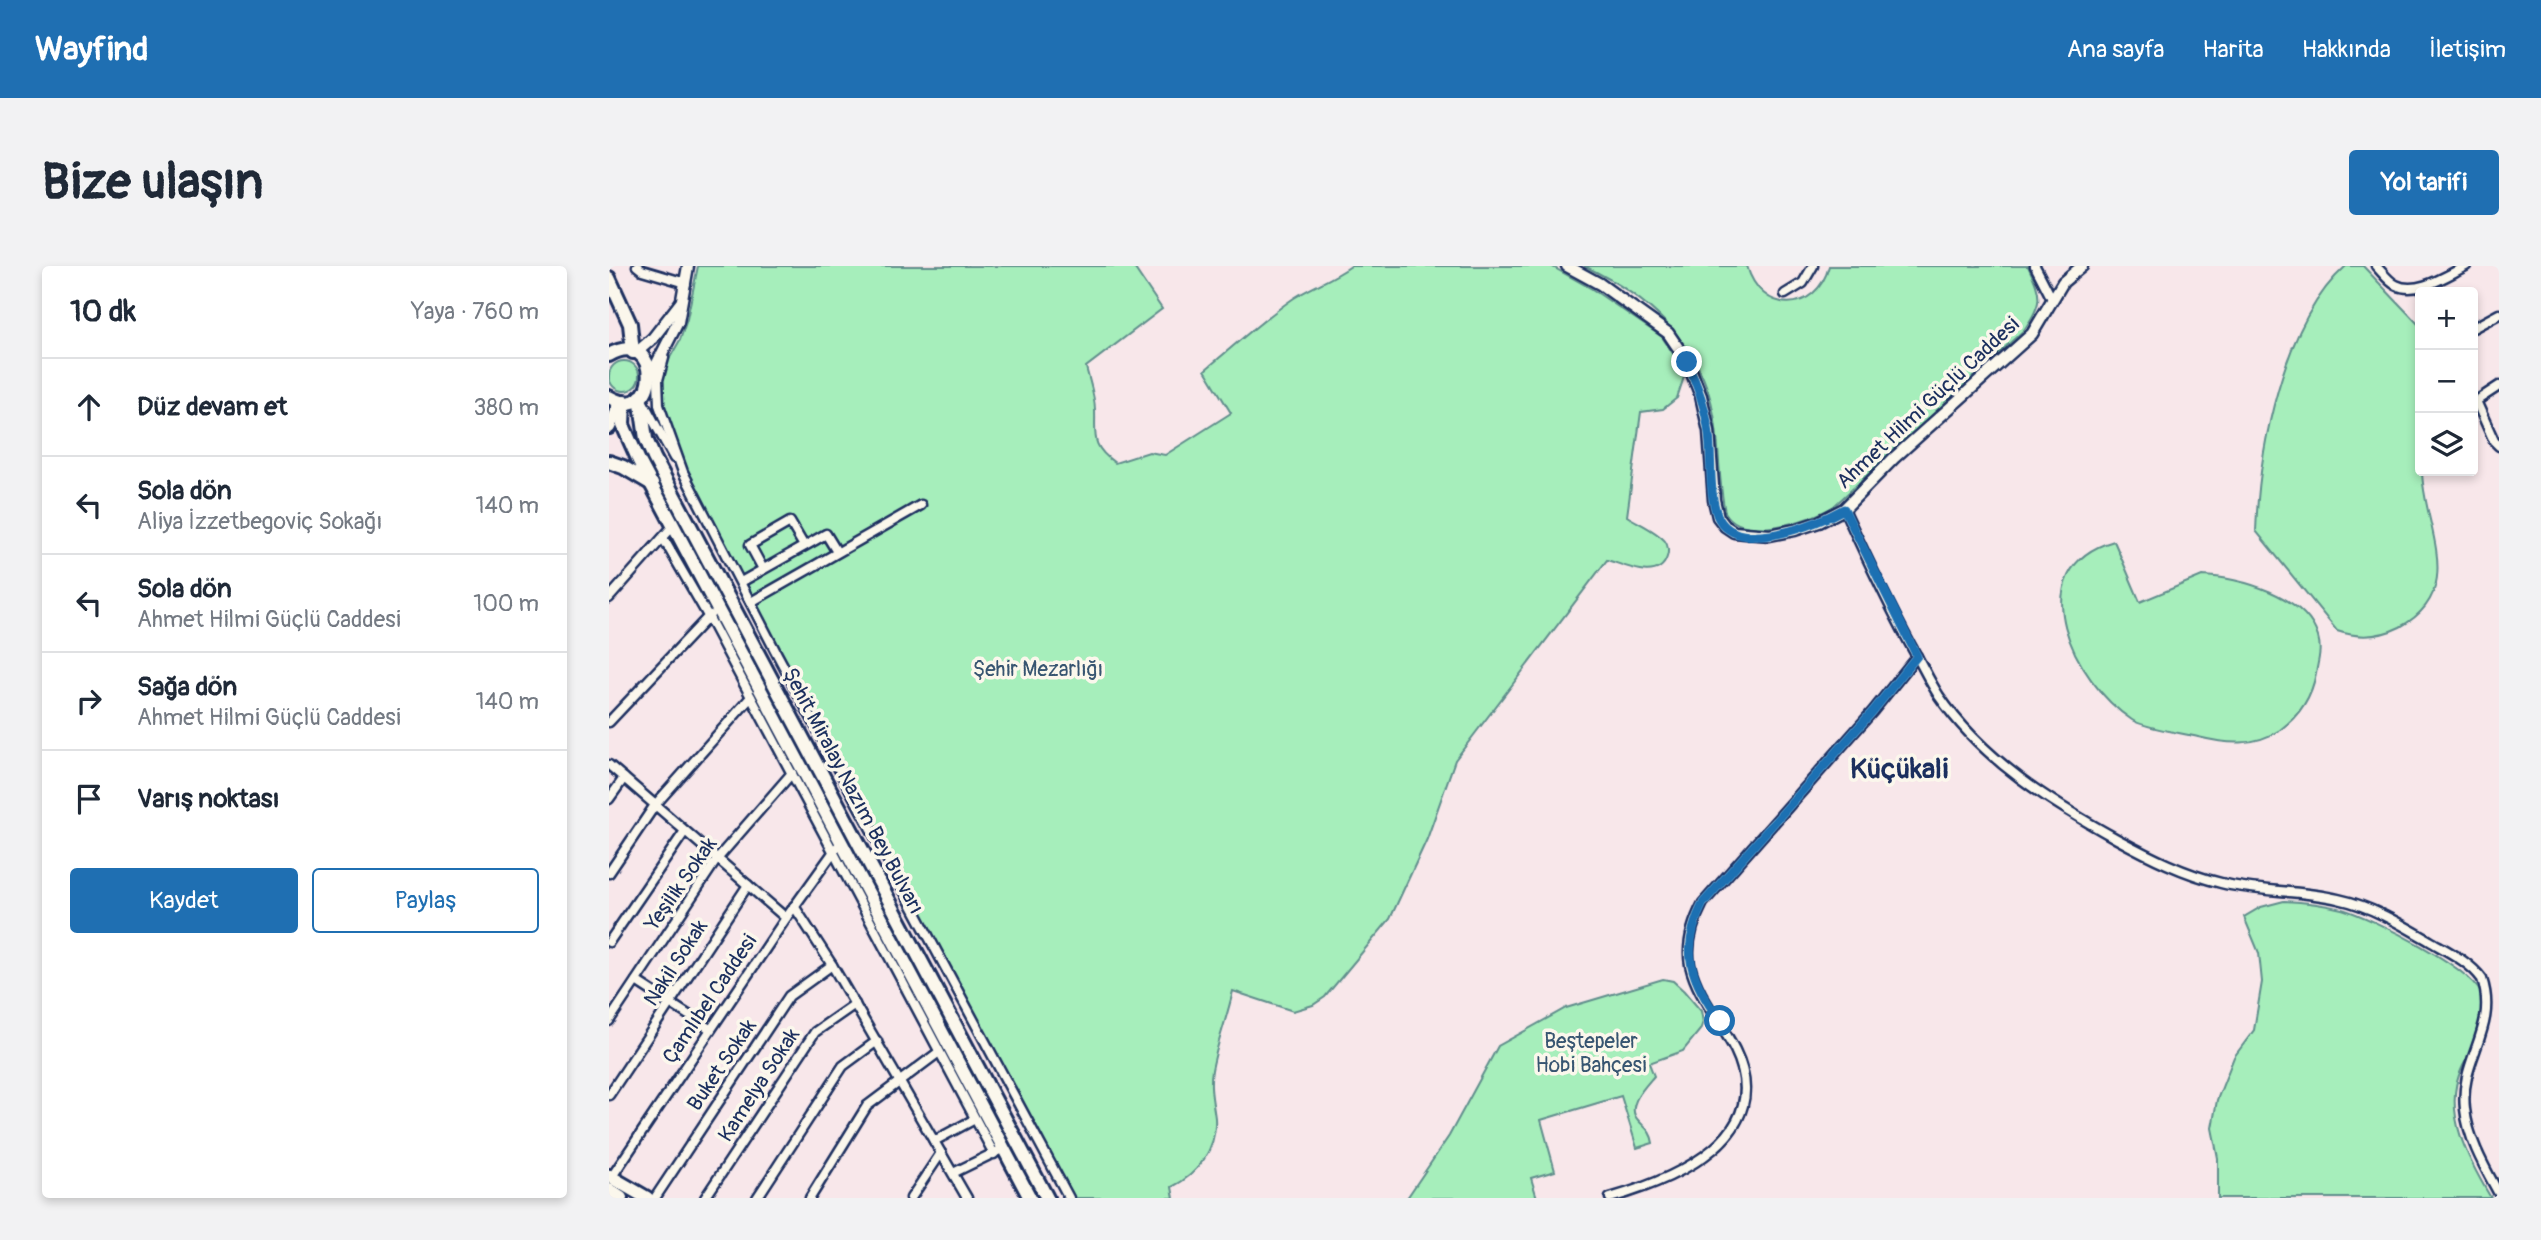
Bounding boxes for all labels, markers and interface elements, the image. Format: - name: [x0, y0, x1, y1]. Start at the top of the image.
- text: Wayfind: [35, 29, 148, 70]
- text: Ana sayfa: [2067, 35, 2164, 64]
- text: Harita: [2202, 35, 2264, 64]
- text: Hakkında: [2302, 35, 2391, 64]
- text: İletişim: [2429, 35, 2506, 64]
- button: Yol tarifi: [2349, 150, 2499, 215]
- text: Bize ulaşın: [42, 152, 263, 213]
- map controls: [2415, 287, 2478, 476]
- button: +: [2415, 287, 2478, 350]
- text: 10 dk: [70, 293, 136, 330]
- text: Yaya · 760 m: [411, 297, 539, 326]
- street label: Ahmet Hilmi Güçlü Caddesi: [1831, 311, 2025, 495]
- route end: [1671, 346, 1702, 377]
- button: −: [2415, 350, 2478, 413]
- icon: ahead: [70, 388, 108, 426]
- text: Düz devam et: [137, 391, 288, 423]
- text: 380 m: [473, 393, 539, 422]
- button: layers: [2415, 413, 2478, 476]
- text: Sola dön: [137, 475, 232, 507]
- icon: left: [70, 486, 108, 524]
- text: 140 m: [476, 491, 539, 520]
- text: Aliya İzzetbegoviç Sokağı: [137, 507, 383, 536]
- text: Sola dön: [137, 573, 232, 605]
- icon: left: [70, 584, 108, 622]
- text: 100 m: [473, 589, 539, 618]
- text: Ahmet Hilmi Güçlü Caddesi: [137, 605, 401, 634]
- park label: Şehir Mezarlığı: [973, 656, 1103, 683]
- street label: Şehit Miralay Nazım Bey Bulvarı: [776, 663, 930, 919]
- text: Sağa dön: [137, 671, 237, 703]
- icon: right: [70, 682, 108, 720]
- text: 140 m: [476, 687, 539, 716]
- text: Ahmet Hilmi Güçlü Caddesi: [137, 703, 401, 732]
- district label: Küçükali: [1850, 752, 1949, 787]
- icon: arrive: [70, 780, 108, 818]
- text: Varış noktası: [137, 783, 279, 815]
- street label: Yeşilik Sokak: [638, 832, 723, 937]
- button: Kaydet: [70, 868, 298, 933]
- button: Paylaş: [312, 868, 539, 933]
- street label: Nakil Sokak: [638, 914, 714, 1011]
- street label: Çamlıbel Caddesi: [657, 929, 763, 1069]
- route start: [1704, 1005, 1735, 1036]
- street label: Buket Sokak: [681, 1014, 763, 1116]
- street label: Kamelya Sokak: [712, 1023, 806, 1147]
- park label: Beştepeler Hobi Bahçesi: [1535, 1028, 1647, 1079]

